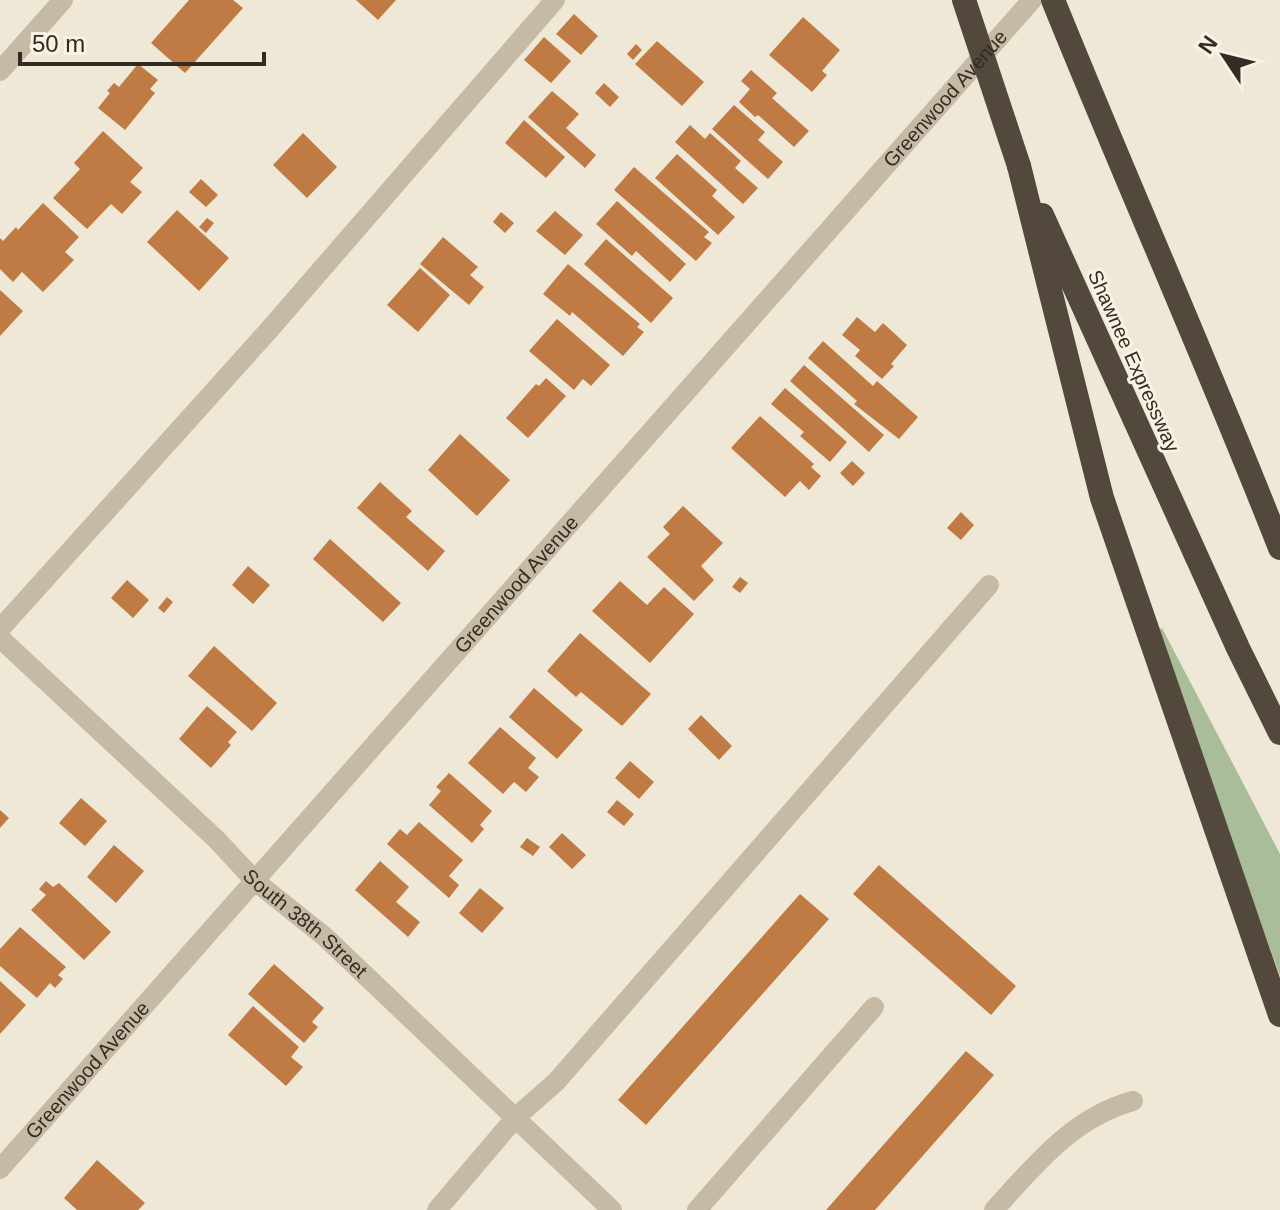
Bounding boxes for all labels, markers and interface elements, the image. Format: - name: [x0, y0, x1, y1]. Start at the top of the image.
- scale bar: [20, 16, 264, 66]
- north arrow: [1184, 16, 1264, 96]
- street label: Greenwood Avenue: [879, 25, 1011, 171]
- text: 50 m: [32, 30, 85, 57]
- text: N: [1193, 31, 1223, 58]
- street label: Shawnee Expressway: [1084, 267, 1184, 455]
- street label: Greenwood Avenue: [450, 511, 582, 657]
- street label: South 38th Street: [239, 865, 372, 982]
- street label: Greenwood Avenue: [21, 997, 154, 1143]

